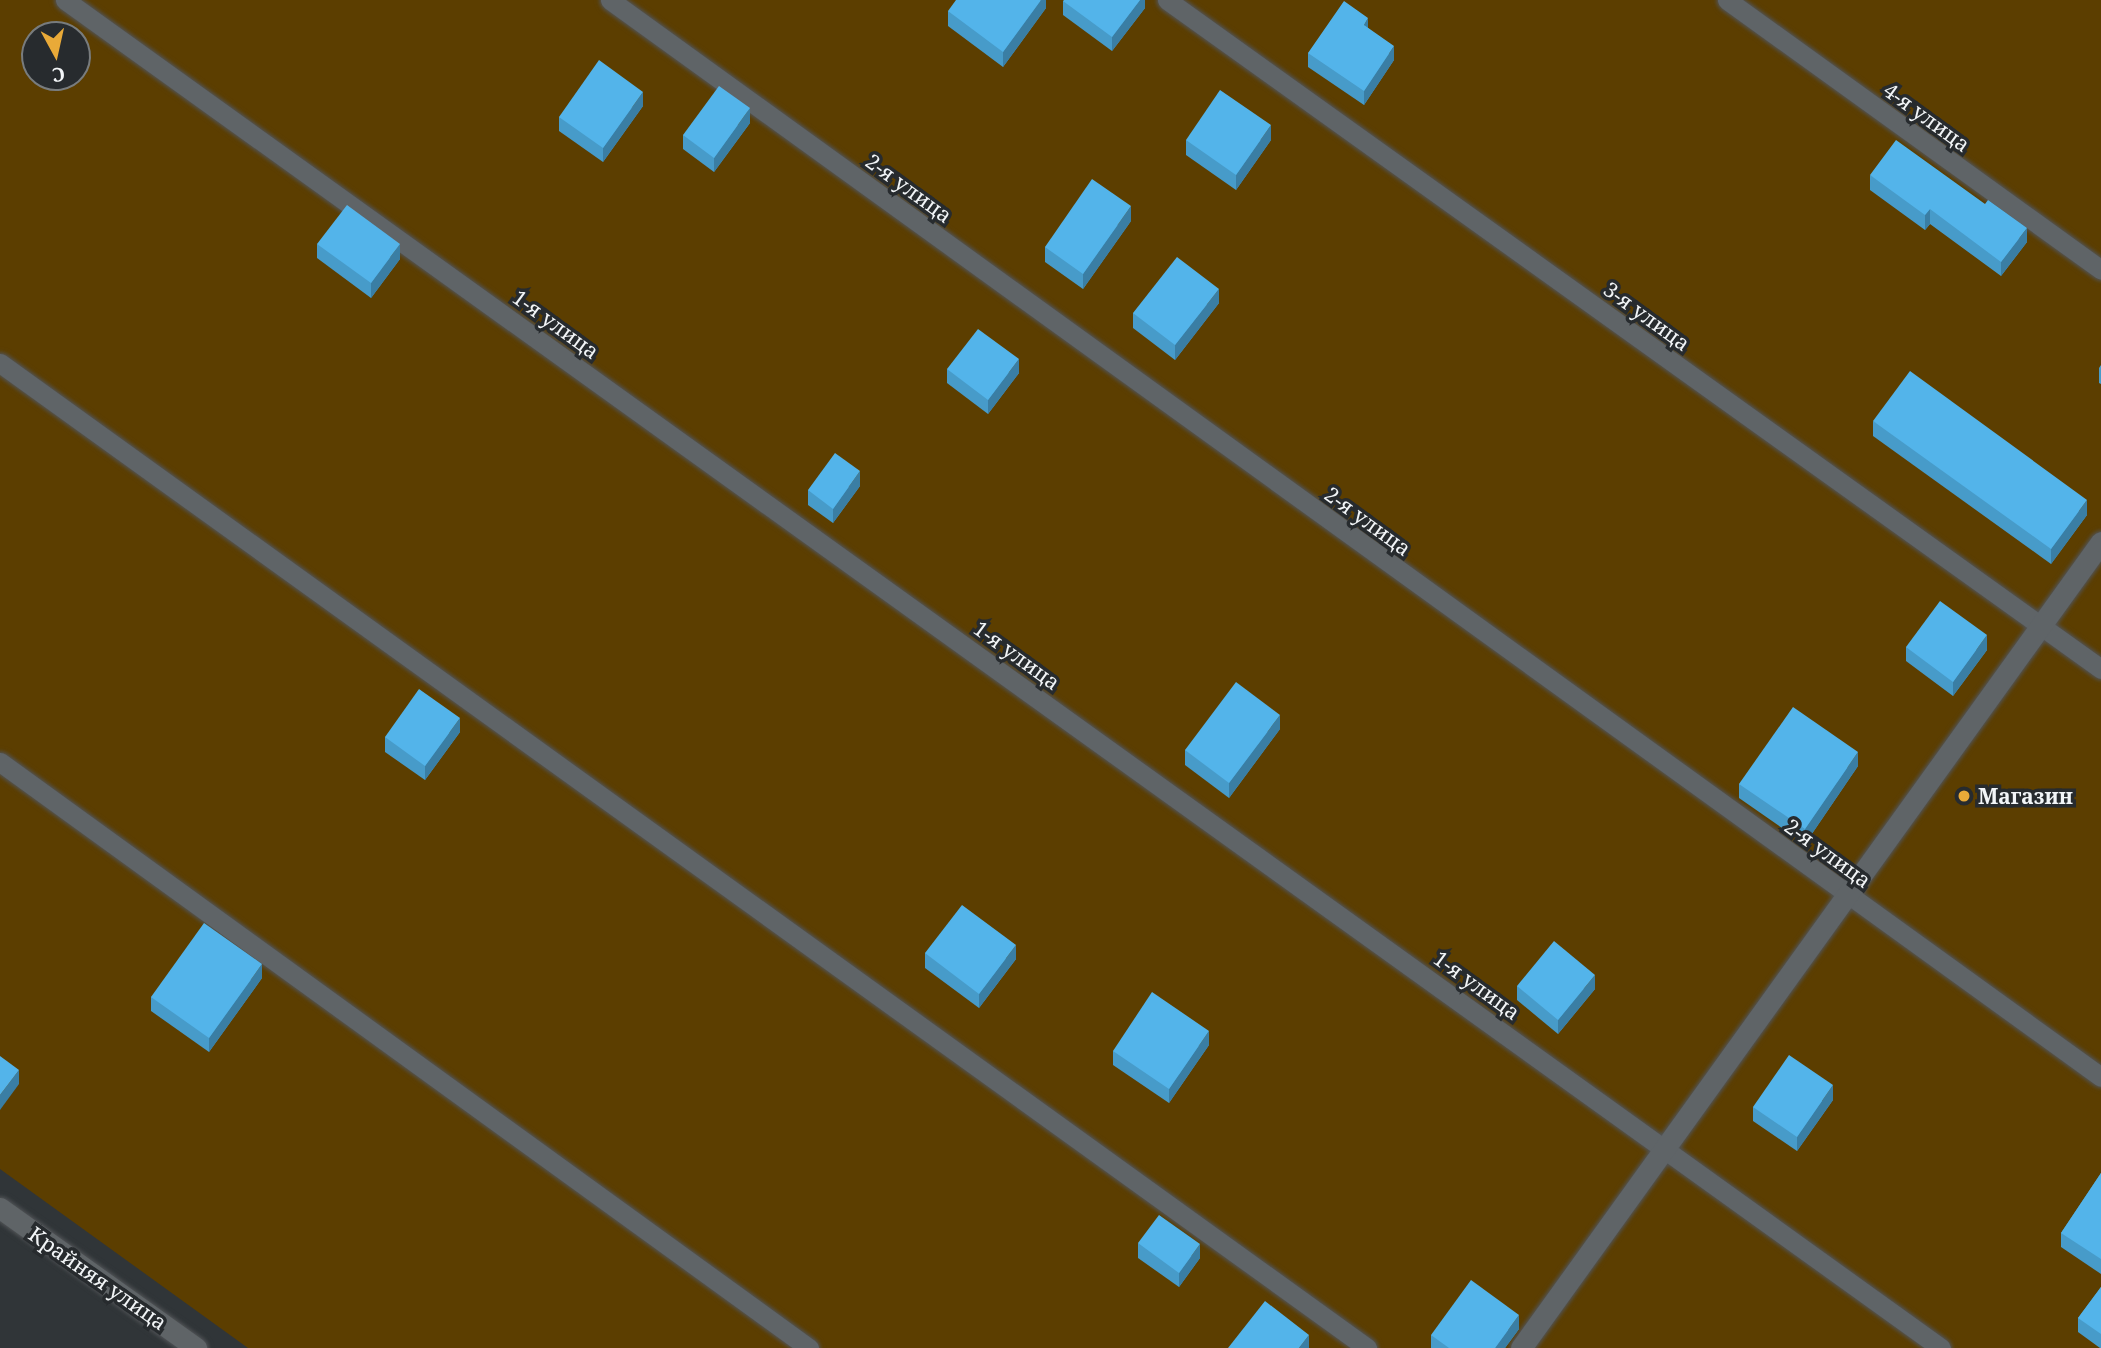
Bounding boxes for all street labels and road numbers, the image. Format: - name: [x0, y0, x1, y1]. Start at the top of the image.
- street label: 4-я улица: [1879, 77, 1975, 157]
- street label: 2-я улица: [861, 148, 957, 228]
- street label: 3-я улица: [1599, 276, 1695, 356]
- street label: 1-я улица: [508, 284, 604, 364]
- street label: 2-я улица: [1320, 481, 1416, 561]
- street label: 1-я улица: [969, 615, 1065, 695]
- street label: 2-я улица: [1780, 813, 1876, 893]
- street label: 1-я улица: [1429, 945, 1525, 1025]
- street label: Крайняя улица: [24, 1221, 172, 1335]

